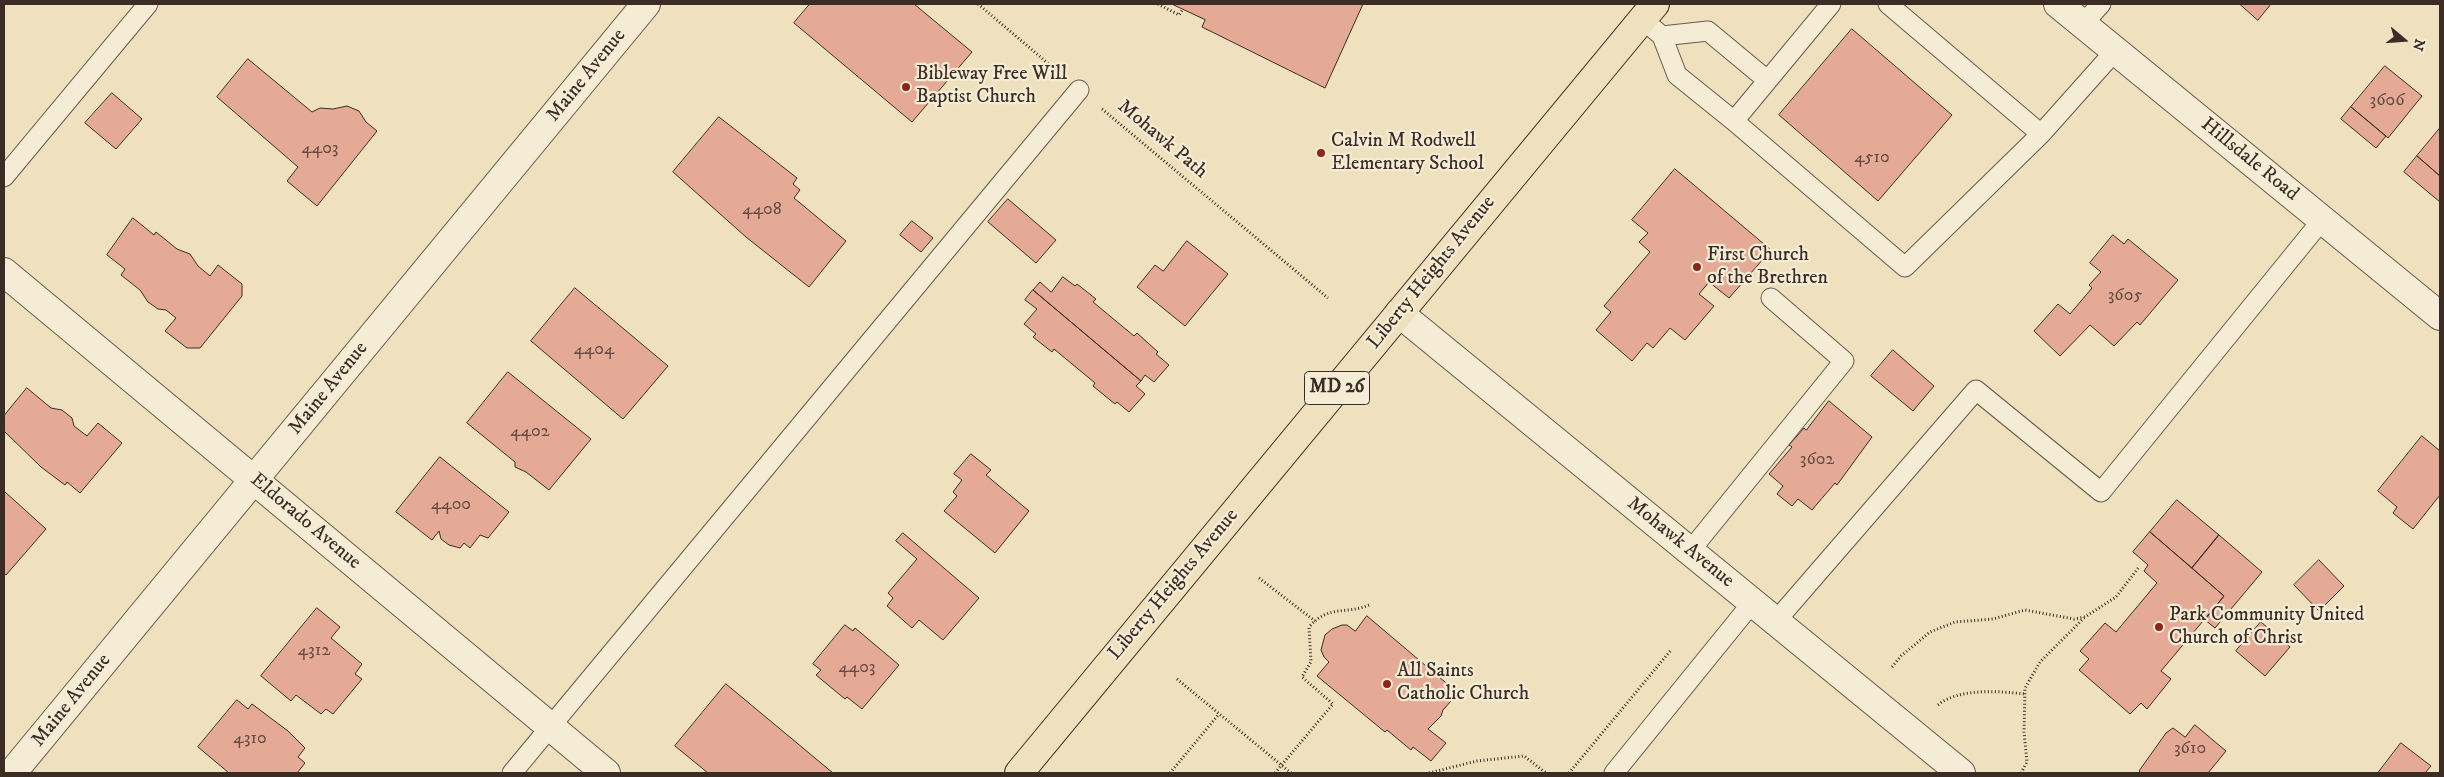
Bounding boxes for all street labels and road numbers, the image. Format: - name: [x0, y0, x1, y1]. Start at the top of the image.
- street label: Maine Avenue: [542, 25, 632, 127]
- street label: Mohawk Path: [1112, 95, 1212, 185]
- street label: Hillsdale Road: [2195, 113, 2303, 207]
- street label: Liberty Heights Avenue: [1363, 192, 1501, 354]
- street label: Maine Avenue: [284, 338, 374, 440]
- road number: MD 26: [1304, 372, 1370, 404]
- street label: Eldorado Avenue: [245, 469, 365, 575]
- street label: Mohawk Avenue: [1622, 492, 1738, 594]
- street label: Liberty Heights Avenue: [1104, 505, 1244, 665]
- street label: Maine Avenue: [27, 650, 117, 752]

